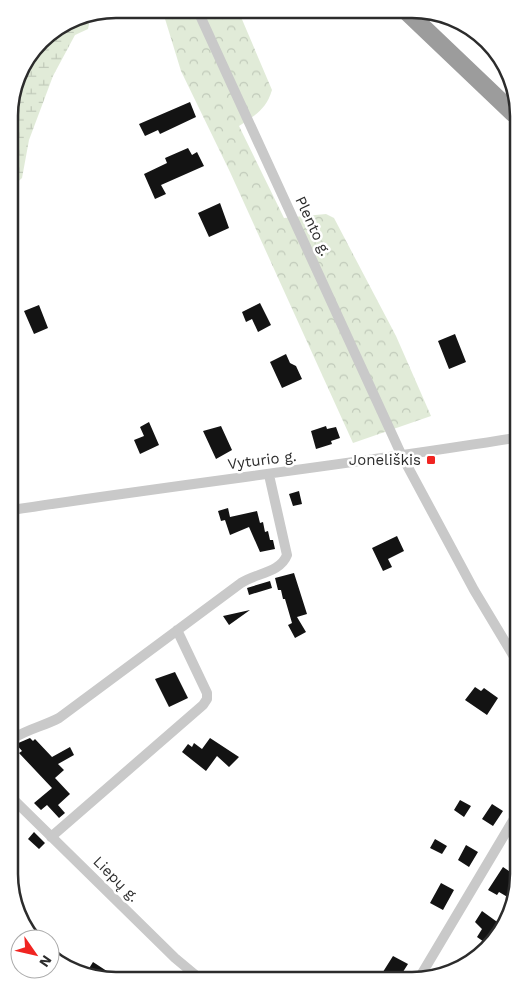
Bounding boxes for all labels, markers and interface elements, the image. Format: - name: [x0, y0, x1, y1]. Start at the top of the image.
- street label: Plento g.: [291, 193, 335, 259]
- street label: Vyturio g.: [227, 447, 297, 473]
- place label: Joneliškis: [349, 451, 421, 469]
- marker: Joneliškis: [425, 454, 437, 466]
- street label: Liepų g.: [89, 852, 143, 906]
- north arrow: [10, 929, 60, 979]
- text: N: [36, 952, 55, 970]

